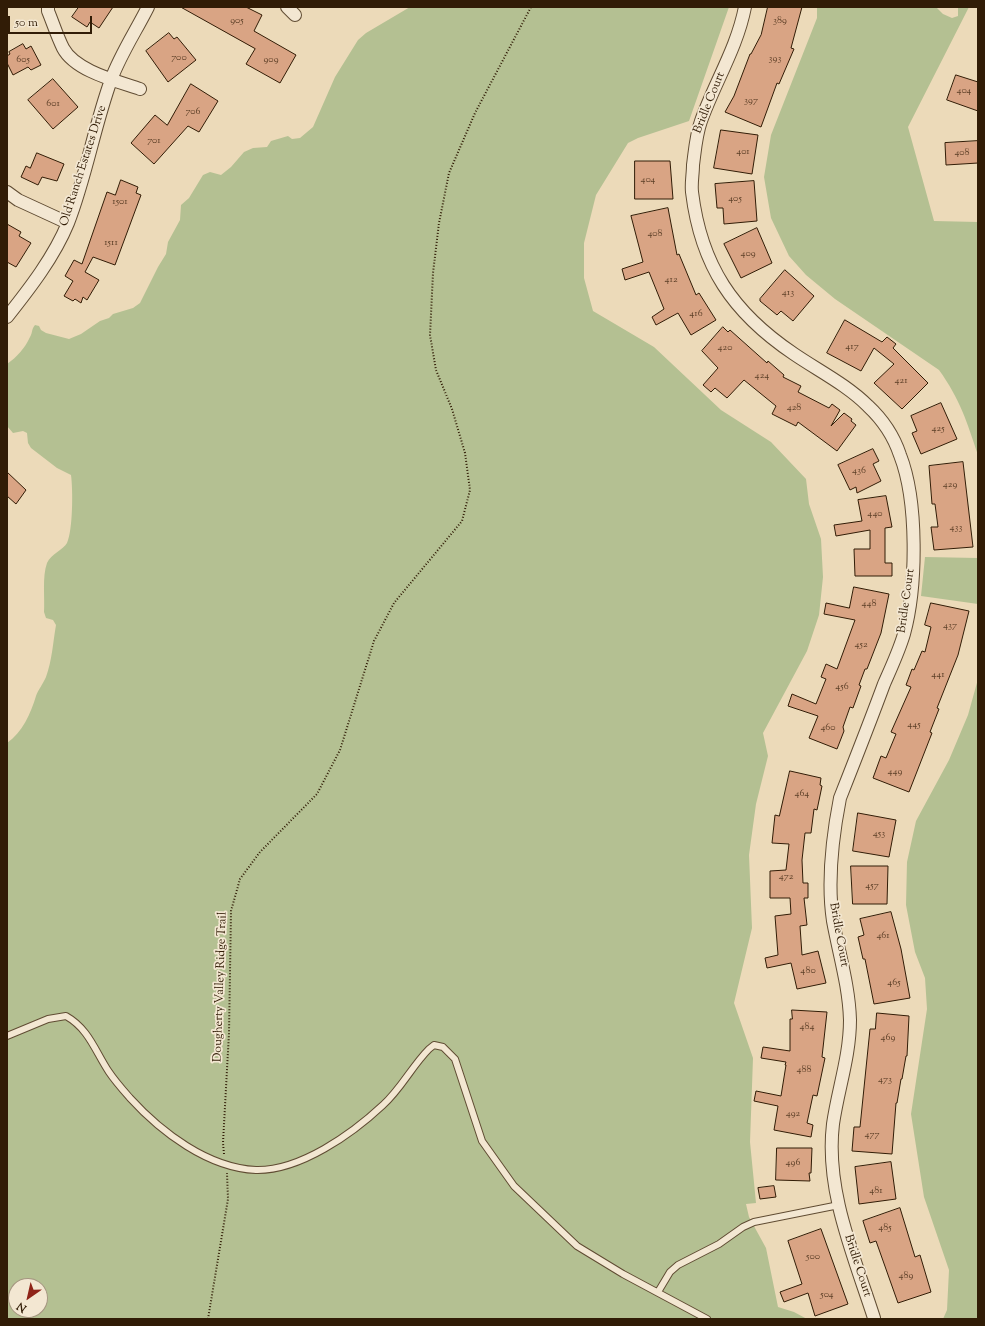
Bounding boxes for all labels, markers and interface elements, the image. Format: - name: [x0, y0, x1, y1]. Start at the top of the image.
- scale bar: [10, 8, 94, 34]
- text: 50 m: [15, 14, 38, 32]
- house number: 905: [230, 15, 244, 27]
- house number: 389: [773, 15, 787, 27]
- house number: 700: [171, 52, 187, 64]
- house number: 393: [769, 53, 781, 65]
- house number: 605: [16, 54, 30, 66]
- house number: 909: [263, 54, 279, 66]
- street label: Bridle Court: [691, 70, 729, 136]
- house number: 404: [957, 85, 971, 97]
- house number: 397: [744, 95, 758, 107]
- house number: 601: [46, 98, 60, 110]
- street label: Old Ranch Estates Drive: [58, 104, 110, 228]
- house number: 706: [185, 106, 201, 118]
- house number: 701: [147, 135, 161, 147]
- house number: 401: [736, 146, 750, 158]
- house number: 408: [954, 147, 970, 159]
- house number: 404: [641, 174, 655, 186]
- house number: 405: [728, 193, 742, 205]
- house number: 1501: [112, 196, 128, 208]
- house number: 408: [647, 228, 663, 240]
- house number: 1511: [104, 237, 118, 249]
- house number: 409: [740, 248, 756, 260]
- house number: 412: [664, 274, 678, 286]
- house number: 413: [782, 287, 794, 299]
- house number: 416: [689, 308, 703, 320]
- house number: 417: [845, 341, 859, 353]
- house number: 420: [717, 342, 733, 354]
- house number: 424: [755, 370, 769, 382]
- house number: 421: [894, 375, 908, 387]
- house number: 428: [787, 402, 801, 414]
- house number: 425: [931, 423, 945, 435]
- house number: 436: [852, 465, 866, 477]
- house number: 429: [943, 479, 957, 491]
- house number: 440: [867, 508, 883, 520]
- house number: 433: [949, 522, 963, 534]
- street label: Bridle Court: [895, 568, 919, 634]
- house number: 448: [861, 598, 877, 610]
- house number: 437: [943, 620, 957, 632]
- house number: 452: [854, 639, 868, 651]
- house number: 441: [931, 669, 945, 681]
- house number: 456: [835, 681, 849, 693]
- house number: 445: [907, 719, 921, 731]
- house number: 460: [820, 722, 836, 734]
- house number: 449: [888, 766, 902, 778]
- house number: 464: [795, 788, 809, 800]
- house number: 453: [873, 828, 885, 840]
- house number: 472: [779, 871, 793, 883]
- house number: 457: [865, 880, 879, 892]
- street label: Bridle Court: [825, 902, 851, 968]
- street label: Dougherty Valley Ridge Trail: [211, 912, 231, 1062]
- house number: 461: [876, 930, 890, 942]
- house number: 480: [800, 965, 816, 977]
- house number: 465: [887, 977, 901, 989]
- house number: 484: [800, 1021, 814, 1033]
- house number: 469: [881, 1032, 895, 1044]
- house number: 488: [796, 1064, 812, 1076]
- house number: 473: [878, 1074, 892, 1086]
- house number: 492: [786, 1108, 800, 1120]
- house number: 477: [864, 1129, 880, 1141]
- house number: 496: [786, 1157, 800, 1169]
- house number: 481: [869, 1185, 883, 1197]
- house number: 485: [878, 1222, 892, 1234]
- street label: Bridle Court: [840, 1233, 874, 1299]
- house number: 500: [806, 1251, 820, 1263]
- house number: 489: [899, 1270, 913, 1282]
- north arrow: [8, 1278, 48, 1318]
- house number: 504: [820, 1289, 834, 1301]
- text: N: [14, 1298, 30, 1316]

